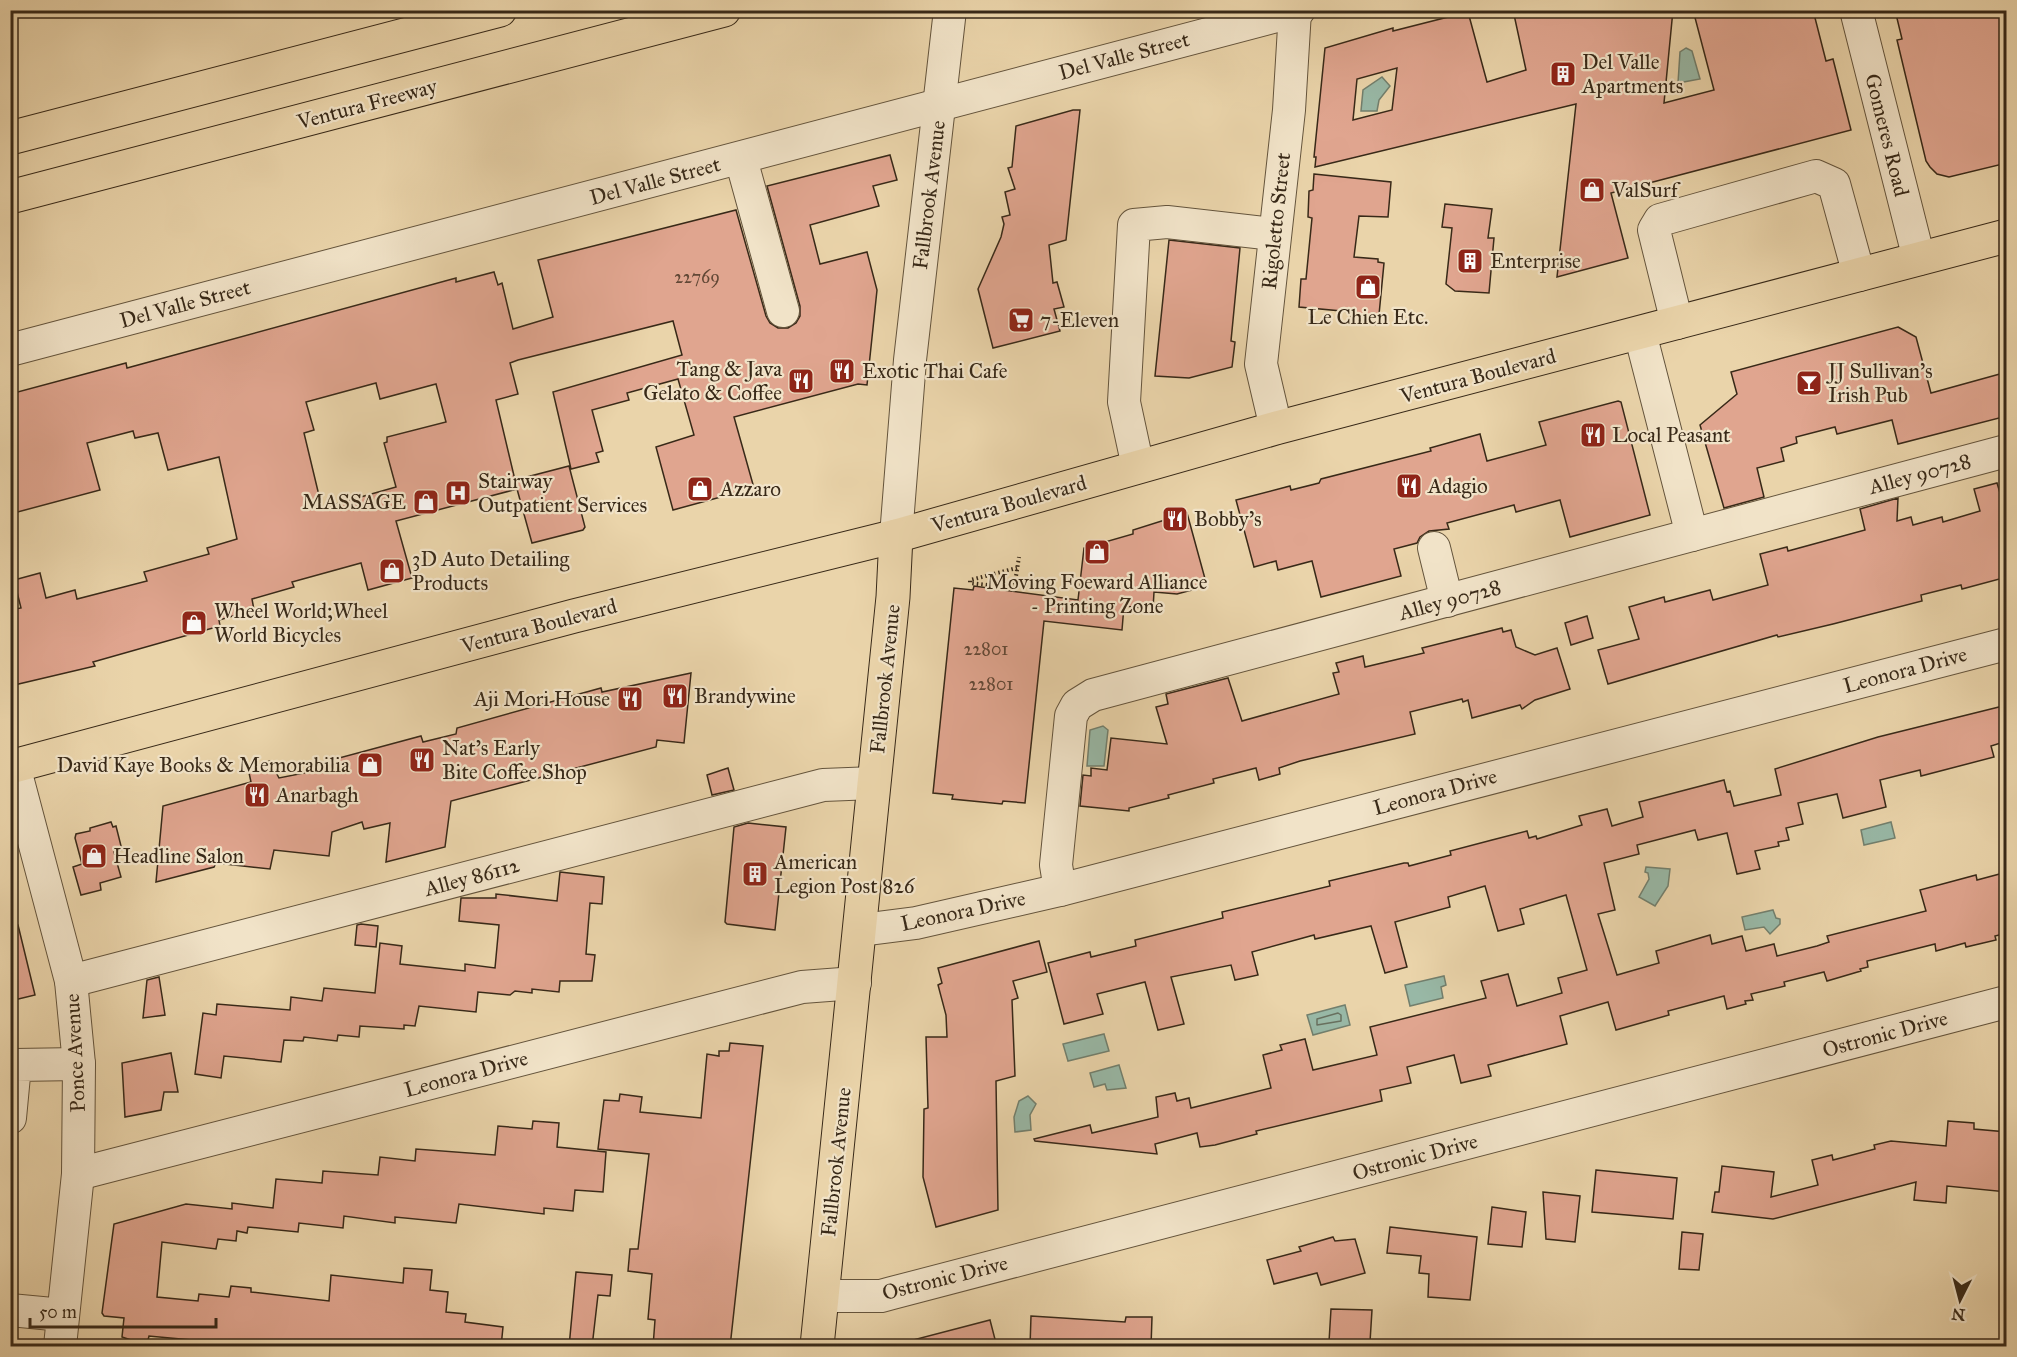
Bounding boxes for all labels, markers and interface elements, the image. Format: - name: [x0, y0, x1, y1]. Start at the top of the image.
- street label: Del Valle Street: [1056, 26, 1193, 86]
- place label: Del Valle Apartments: [1581, 49, 1684, 99]
- building icon: Del Valle Apartments: [1548, 59, 1578, 89]
- street label: Gomeres Road: [1859, 71, 1915, 200]
- street label: Ventura Freeway: [293, 73, 441, 135]
- street label: Fallbrook Avenue: [907, 119, 951, 271]
- street label: Del Valle Street: [587, 151, 724, 211]
- street label: Rigoletto Street: [1256, 151, 1296, 291]
- shop icon: ValSurf: [1577, 175, 1607, 205]
- place label: ValSurf: [1611, 177, 1681, 203]
- building icon: Enterprise: [1455, 246, 1485, 276]
- place label: Enterprise: [1490, 248, 1581, 274]
- house number: 22769: [674, 266, 720, 288]
- shop icon: Le Chien Etc.: [1353, 272, 1383, 302]
- street label: Del Valle Street: [117, 274, 254, 334]
- place label: Le Chien Etc.: [1308, 304, 1428, 330]
- supermarket icon: 7-Eleven: [1006, 305, 1036, 335]
- place label: 7-Eleven: [1040, 307, 1119, 333]
- street label: Ventura Boulevard: [1396, 343, 1559, 410]
- place label: Tang & Java Gelato & Coffee: [643, 356, 782, 406]
- restaurant icon: Exotic Thai Cafe: [827, 356, 857, 386]
- place label: Exotic Thai Cafe: [862, 358, 1008, 384]
- place label: JJ Sullivan's Irish Pub: [1826, 358, 1933, 408]
- restaurant icon: Tang & Java Gelato & Coffee: [786, 366, 816, 396]
- bar icon: JJ Sullivan's Irish Pub: [1794, 368, 1824, 398]
- restaurant icon: Local Peasant: [1578, 420, 1608, 450]
- place label: Local Peasant: [1612, 422, 1731, 448]
- street label: Alley 90728: [1865, 448, 1974, 500]
- place label: Stairway Outpatient Services: [478, 468, 647, 518]
- street label: Ventura Boulevard: [927, 469, 1090, 539]
- restaurant icon: Adagio: [1394, 471, 1424, 501]
- place label: Adagio: [1427, 473, 1488, 499]
- shop icon: Azzaro: [685, 474, 715, 504]
- place label: Azzaro: [719, 476, 781, 502]
- hospital icon: Stairway Outpatient Services: [443, 478, 473, 508]
- shop icon: MASSAGE: [411, 487, 441, 517]
- place label: MASSAGE: [302, 489, 406, 515]
- restaurant icon: Bobby's: [1160, 504, 1190, 534]
- place label: Bobby's: [1194, 506, 1262, 532]
- shop icon: Moving Foeward Alliance - Printing Zone: [1082, 537, 1112, 567]
- place label: 3D Auto Detailing Products: [412, 546, 570, 596]
- shop icon: 3D Auto Detailing Products: [377, 556, 407, 586]
- place label: Moving Foeward Alliance - Printing Zone: [987, 569, 1208, 619]
- street label: Alley 90728: [1395, 574, 1504, 626]
- street label: Ventura Boulevard: [457, 593, 620, 660]
- place label: Wheel World;Wheel World Bicycles: [214, 598, 388, 648]
- street label: Fallbrook Avenue: [864, 603, 906, 755]
- shop icon: Wheel World;Wheel World Bicycles: [179, 608, 209, 638]
- house number: 22801: [964, 638, 1008, 660]
- street label: Leonora Drive: [1840, 641, 1970, 699]
- house number: 22801: [969, 673, 1013, 695]
- restaurant icon: Brandywine: [660, 681, 690, 711]
- place label: Brandywine: [694, 683, 796, 709]
- restaurant icon: Aji Mori House: [615, 684, 645, 714]
- place label: Aji Mori House: [473, 686, 610, 712]
- place label: Nat's Early Bite Coffee Shop: [442, 735, 587, 785]
- restaurant icon: Nat's Early Bite Coffee Shop: [407, 745, 437, 775]
- shop icon: David Kaye Books & Memorabilia: [355, 750, 385, 780]
- place label: David Kaye Books & Memorabilia: [57, 752, 350, 778]
- street label: Leonora Drive: [1370, 763, 1500, 821]
- restaurant icon: Anarbagh: [242, 780, 272, 810]
- place label: Anarbagh: [275, 782, 359, 808]
- shop icon: Headline Salon: [79, 841, 109, 871]
- place label: Headline Salon: [113, 843, 244, 869]
- place label: American Legion Post 826: [773, 849, 916, 899]
- street label: Alley 86112: [421, 852, 523, 902]
- building icon: American Legion Post 826: [740, 859, 770, 889]
- street label: Leonora Drive: [898, 885, 1028, 937]
- street label: Ponce Avenue: [59, 993, 91, 1113]
- street label: Ostronic Drive: [1820, 1005, 1951, 1063]
- street label: Leonora Drive: [401, 1045, 531, 1103]
- street label: Fallbrook Avenue: [815, 1086, 857, 1238]
- street label: Ostronic Drive: [1350, 1128, 1481, 1186]
- street label: Ostronic Drive: [879, 1250, 1011, 1306]
- north arrow: [1930, 1270, 1990, 1330]
- scale bar: [30, 1291, 216, 1329]
- text: 50 m: [39, 1301, 77, 1323]
- text: N: [1950, 1304, 1966, 1325]

